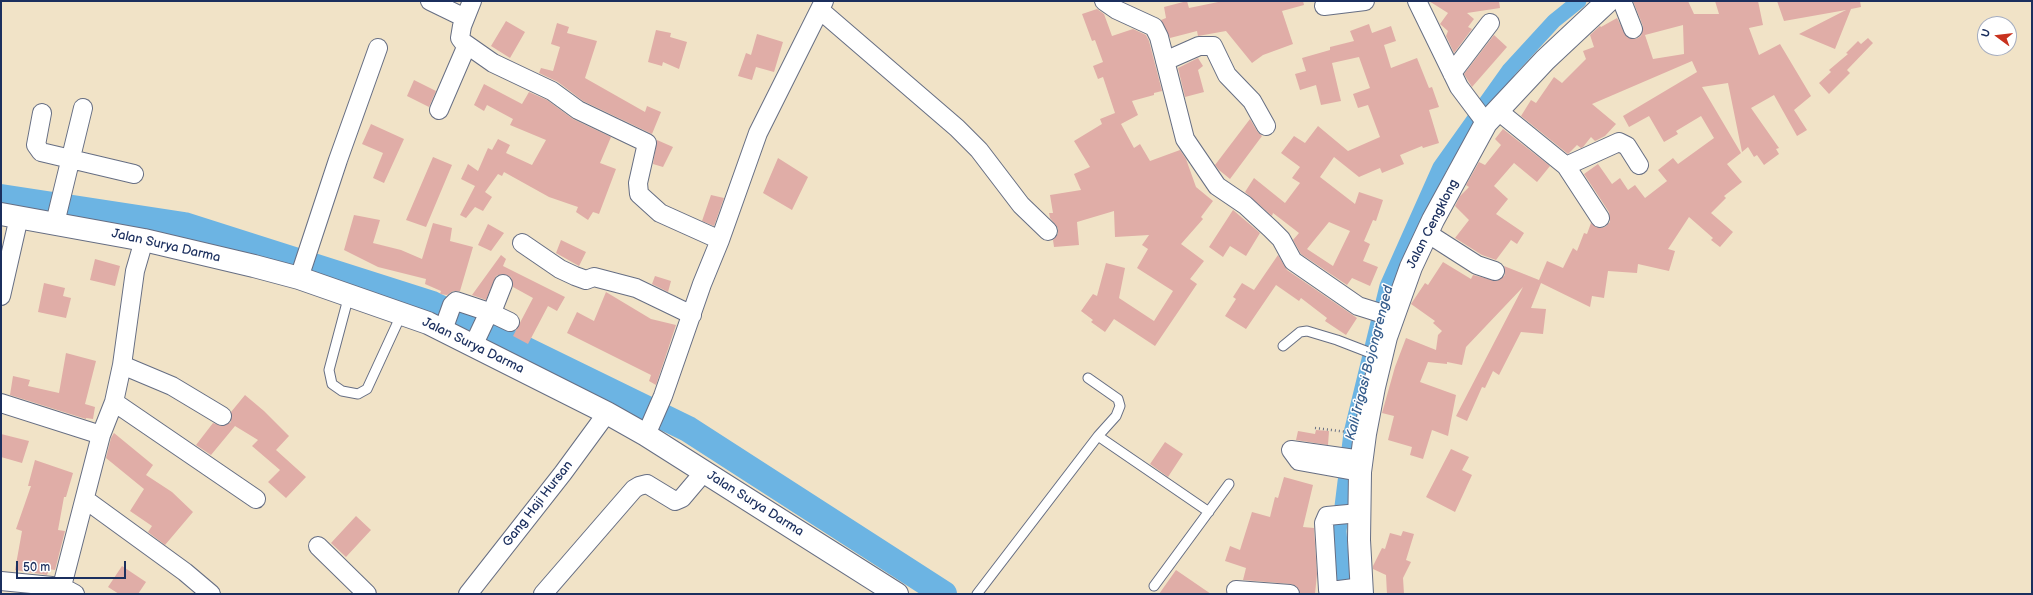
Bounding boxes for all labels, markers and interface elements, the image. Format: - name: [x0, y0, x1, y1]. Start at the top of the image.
- north arrow: [1977, 16, 2017, 56]
- text: U: [1979, 28, 1993, 38]
- street label: Jalan Cengklong: [1404, 177, 1462, 271]
- street label: Jalan Surya Darma: [110, 226, 222, 266]
- water label: Kali Irigasi Bojongrenged: [1343, 284, 1397, 442]
- street label: Jalan Surya Darma: [420, 315, 526, 377]
- street label: Gang Haji Hursan: [500, 458, 576, 550]
- street label: Jalan Surya Darma: [704, 468, 806, 540]
- scale bar: [18, 553, 128, 579]
- text: 50 m: [23, 560, 50, 575]

